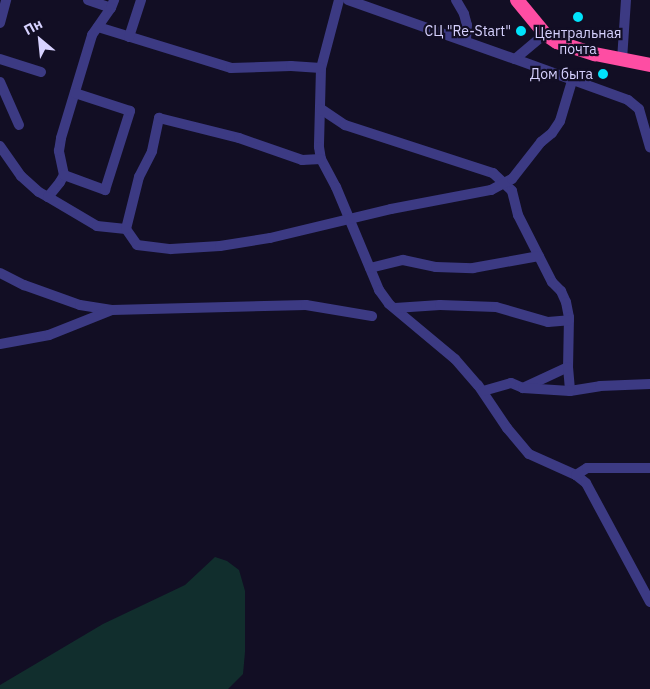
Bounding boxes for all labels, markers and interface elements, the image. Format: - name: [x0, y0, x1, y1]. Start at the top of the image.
- marker: Центральная почта: [572, 11, 584, 23]
- text: Пн: [21, 14, 45, 39]
- north arrow: [15, 15, 65, 65]
- place label: СЦ "Re-Start": [425, 23, 511, 39]
- marker: СЦ "Re-Start": [515, 25, 527, 37]
- place label: Центральная почта: [535, 25, 621, 58]
- place label: Дом быта: [530, 66, 593, 82]
- marker: Дом быта: [597, 68, 609, 80]

